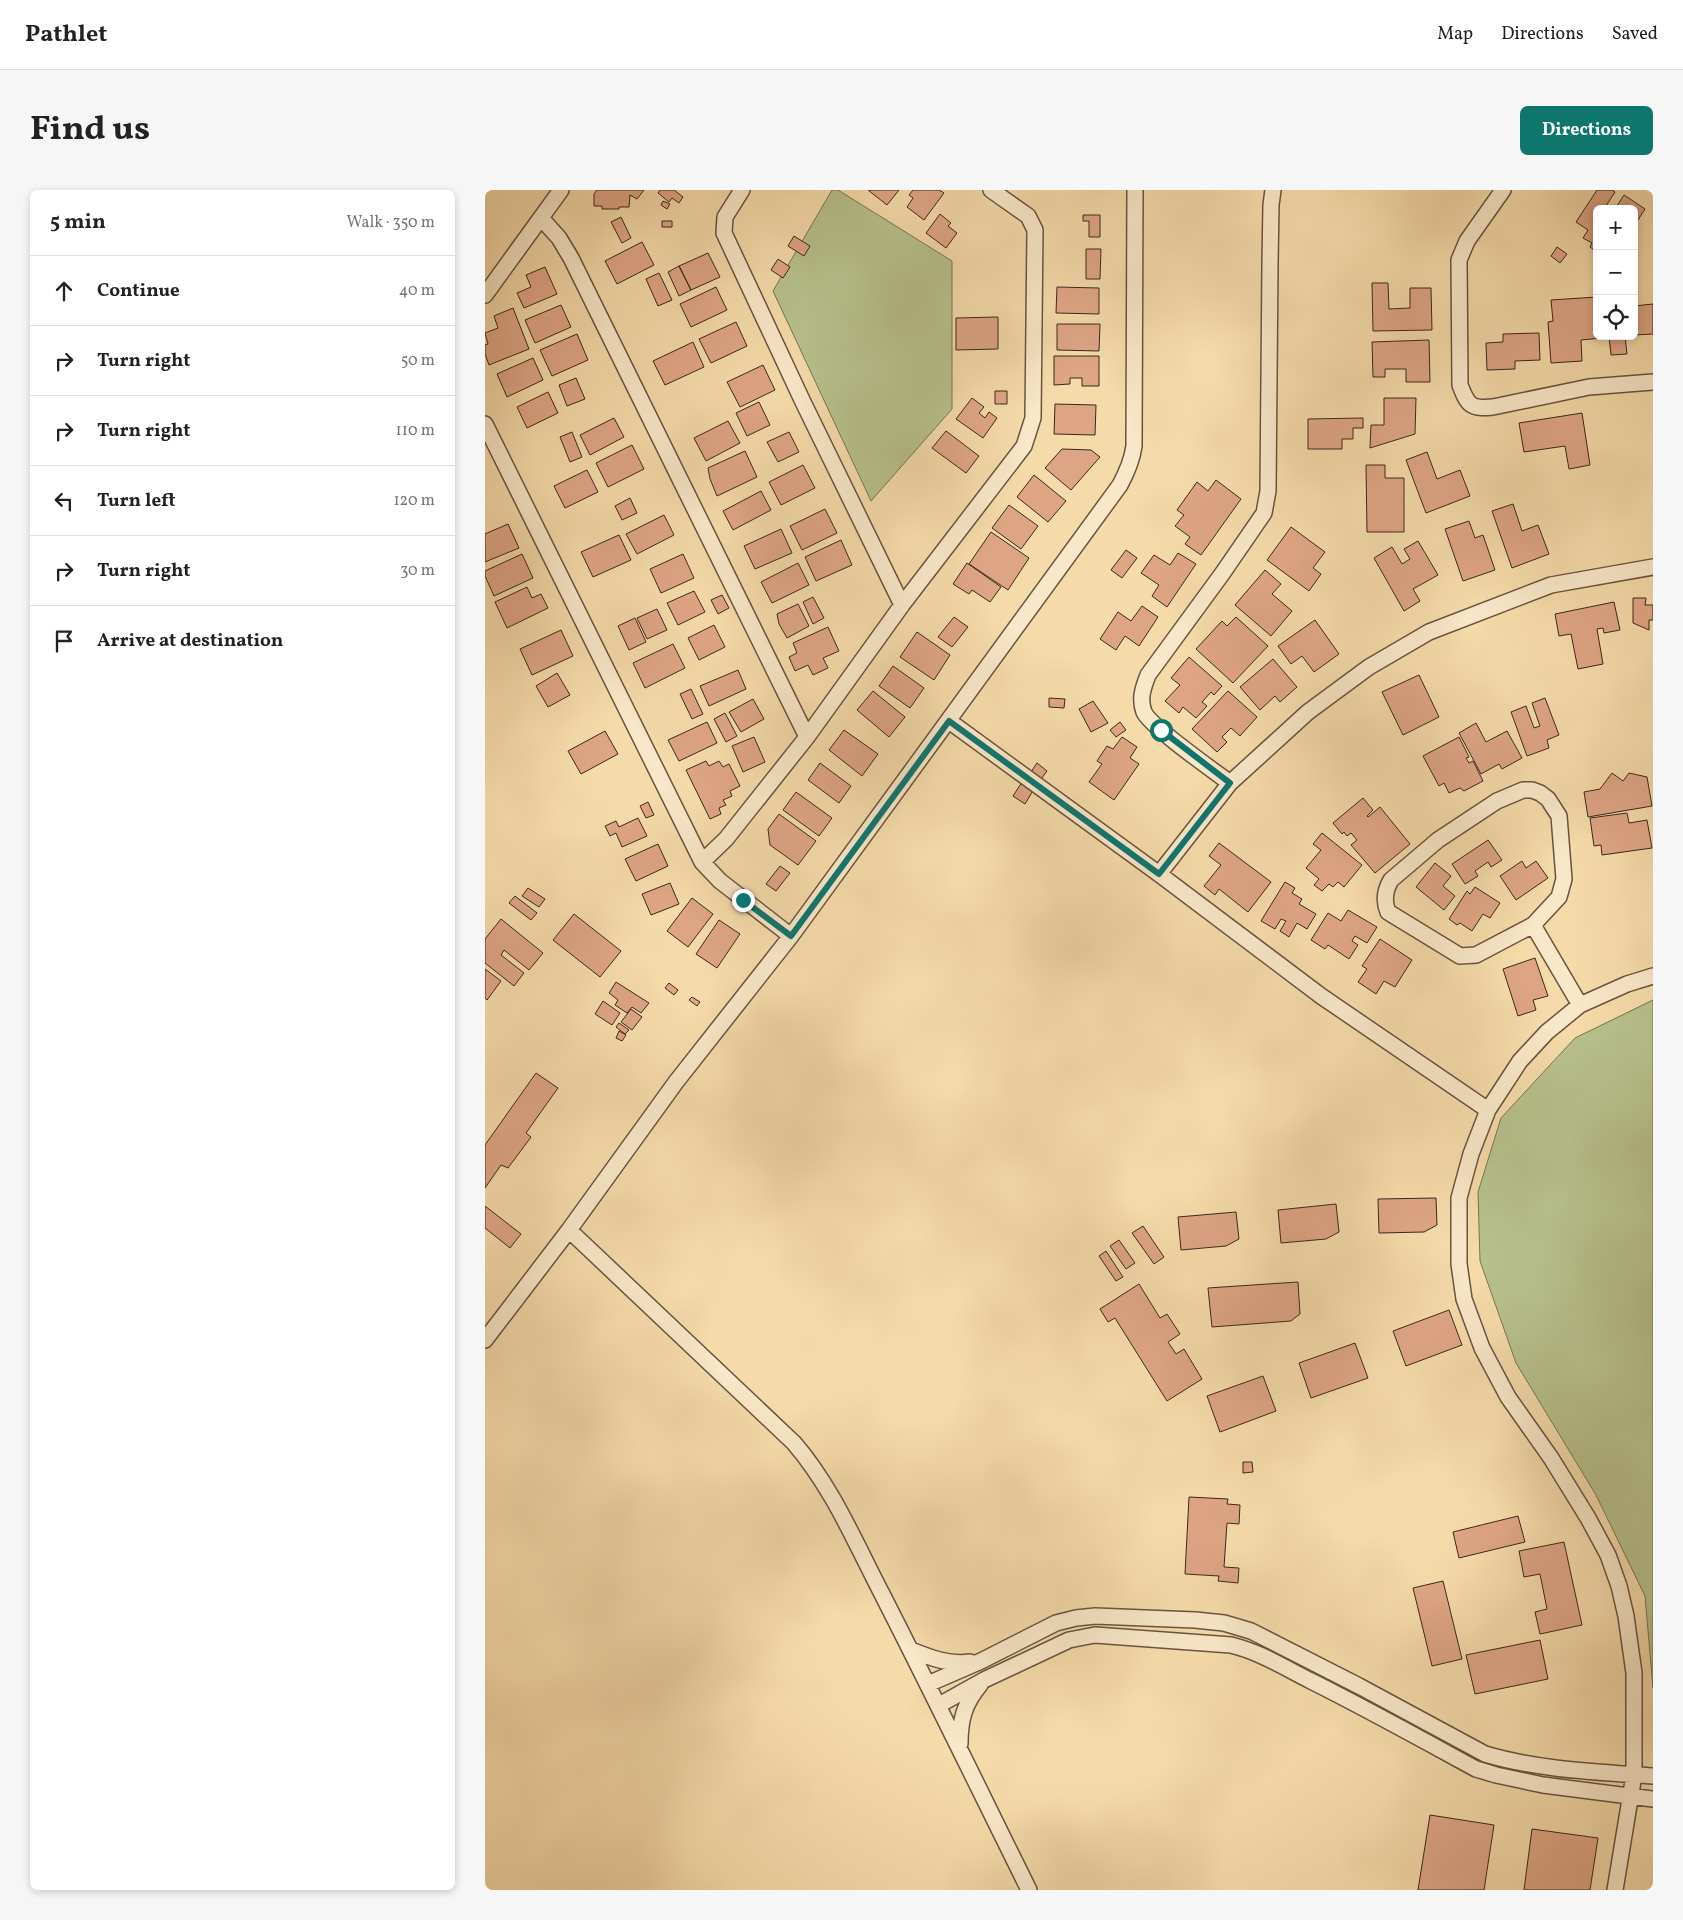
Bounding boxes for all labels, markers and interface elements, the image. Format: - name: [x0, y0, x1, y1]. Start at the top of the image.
- text: Pathlet: [25, 18, 107, 52]
- text: Map: [1437, 22, 1473, 47]
- text: Directions: [1501, 22, 1584, 47]
- text: Saved: [1612, 22, 1658, 47]
- text: Find us: [30, 106, 150, 154]
- button: Directions: [1520, 106, 1653, 155]
- map controls: [1593, 205, 1638, 340]
- button: +: [1593, 205, 1638, 250]
- text: 5 min: [50, 208, 106, 237]
- text: Walk · 350 m: [347, 212, 435, 234]
- button: −: [1593, 250, 1638, 295]
- icon: ahead: [50, 277, 78, 305]
- text: Continue: [97, 278, 180, 304]
- text: 40 m: [399, 280, 435, 302]
- button: locate: [1593, 295, 1638, 340]
- icon: right: [50, 347, 78, 375]
- text: Turn right: [97, 348, 190, 374]
- text: 50 m: [401, 350, 435, 372]
- icon: right: [50, 417, 78, 445]
- text: Turn right: [97, 418, 190, 444]
- text: 110 m: [396, 420, 435, 442]
- icon: left: [50, 487, 78, 515]
- text: Turn left: [97, 488, 176, 514]
- text: 120 m: [393, 490, 435, 512]
- icon: right: [50, 557, 78, 585]
- text: Turn right: [97, 558, 190, 584]
- text: 30 m: [400, 560, 435, 582]
- icon: arrive: [50, 627, 78, 655]
- text: Arrive at destination: [97, 628, 283, 654]
- route start: [1150, 719, 1173, 742]
- route end: [732, 889, 755, 912]

